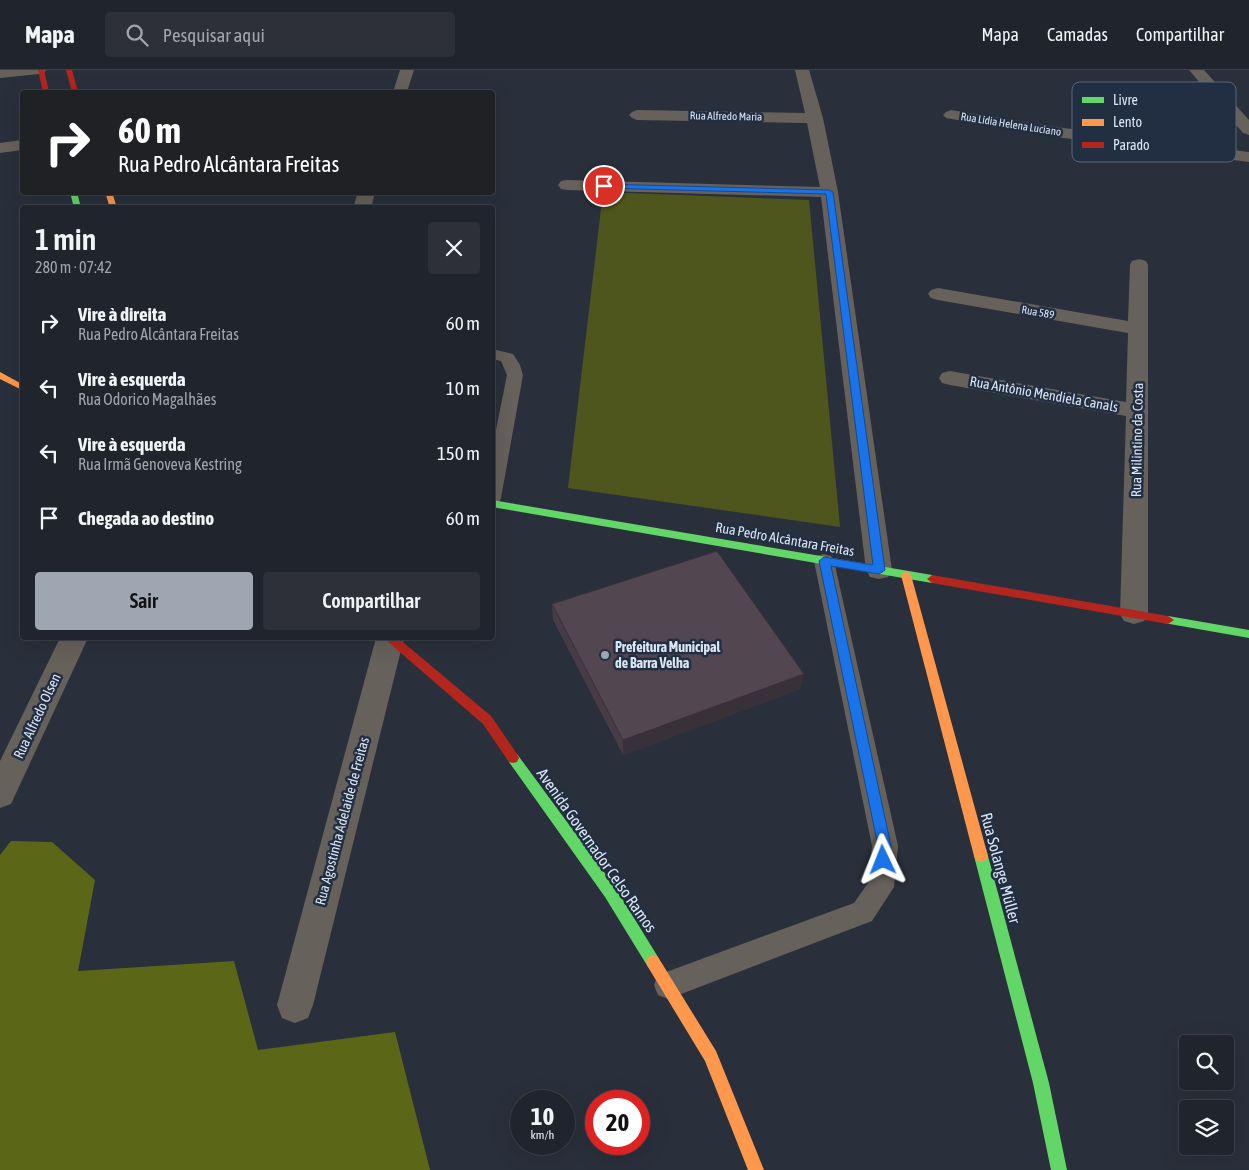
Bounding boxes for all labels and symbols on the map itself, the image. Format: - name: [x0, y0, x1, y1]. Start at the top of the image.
- legend: [1072, 82, 1236, 162]
- text: Livre: [1113, 92, 1138, 108]
- street label: Rua Alfredo Maria: [690, 109, 762, 123]
- street label: Rua Lídia Helena Luciano: [960, 110, 1062, 138]
- text: Lento: [1113, 114, 1142, 130]
- text: Parado: [1113, 137, 1150, 153]
- pin: [583, 165, 625, 207]
- street label: Rua 589: [1021, 303, 1055, 321]
- street label: Rua Antônio Mendiela Canals: [969, 373, 1120, 415]
- street label: Rua Milintino da Costa: [1128, 383, 1146, 497]
- street label: Rua Pedro Alcântara Freitas: [714, 519, 856, 559]
- place label: Prefeitura Municipal de Barra Velha: [615, 639, 721, 671]
- marker: Prefeitura Municipal de Barra Velha: [599, 649, 611, 661]
- street label: Rua Alfredo Olsen: [10, 671, 64, 761]
- street label: Rua Agostinha Adelaide de Freitas: [312, 735, 372, 907]
- street label: Avenida Governador Celso Ramos: [533, 765, 661, 936]
- street label: Rua Solange Müller: [977, 811, 1024, 926]
- position arrow: [856, 833, 908, 885]
- speed limit sign: 20: [585, 1090, 650, 1155]

